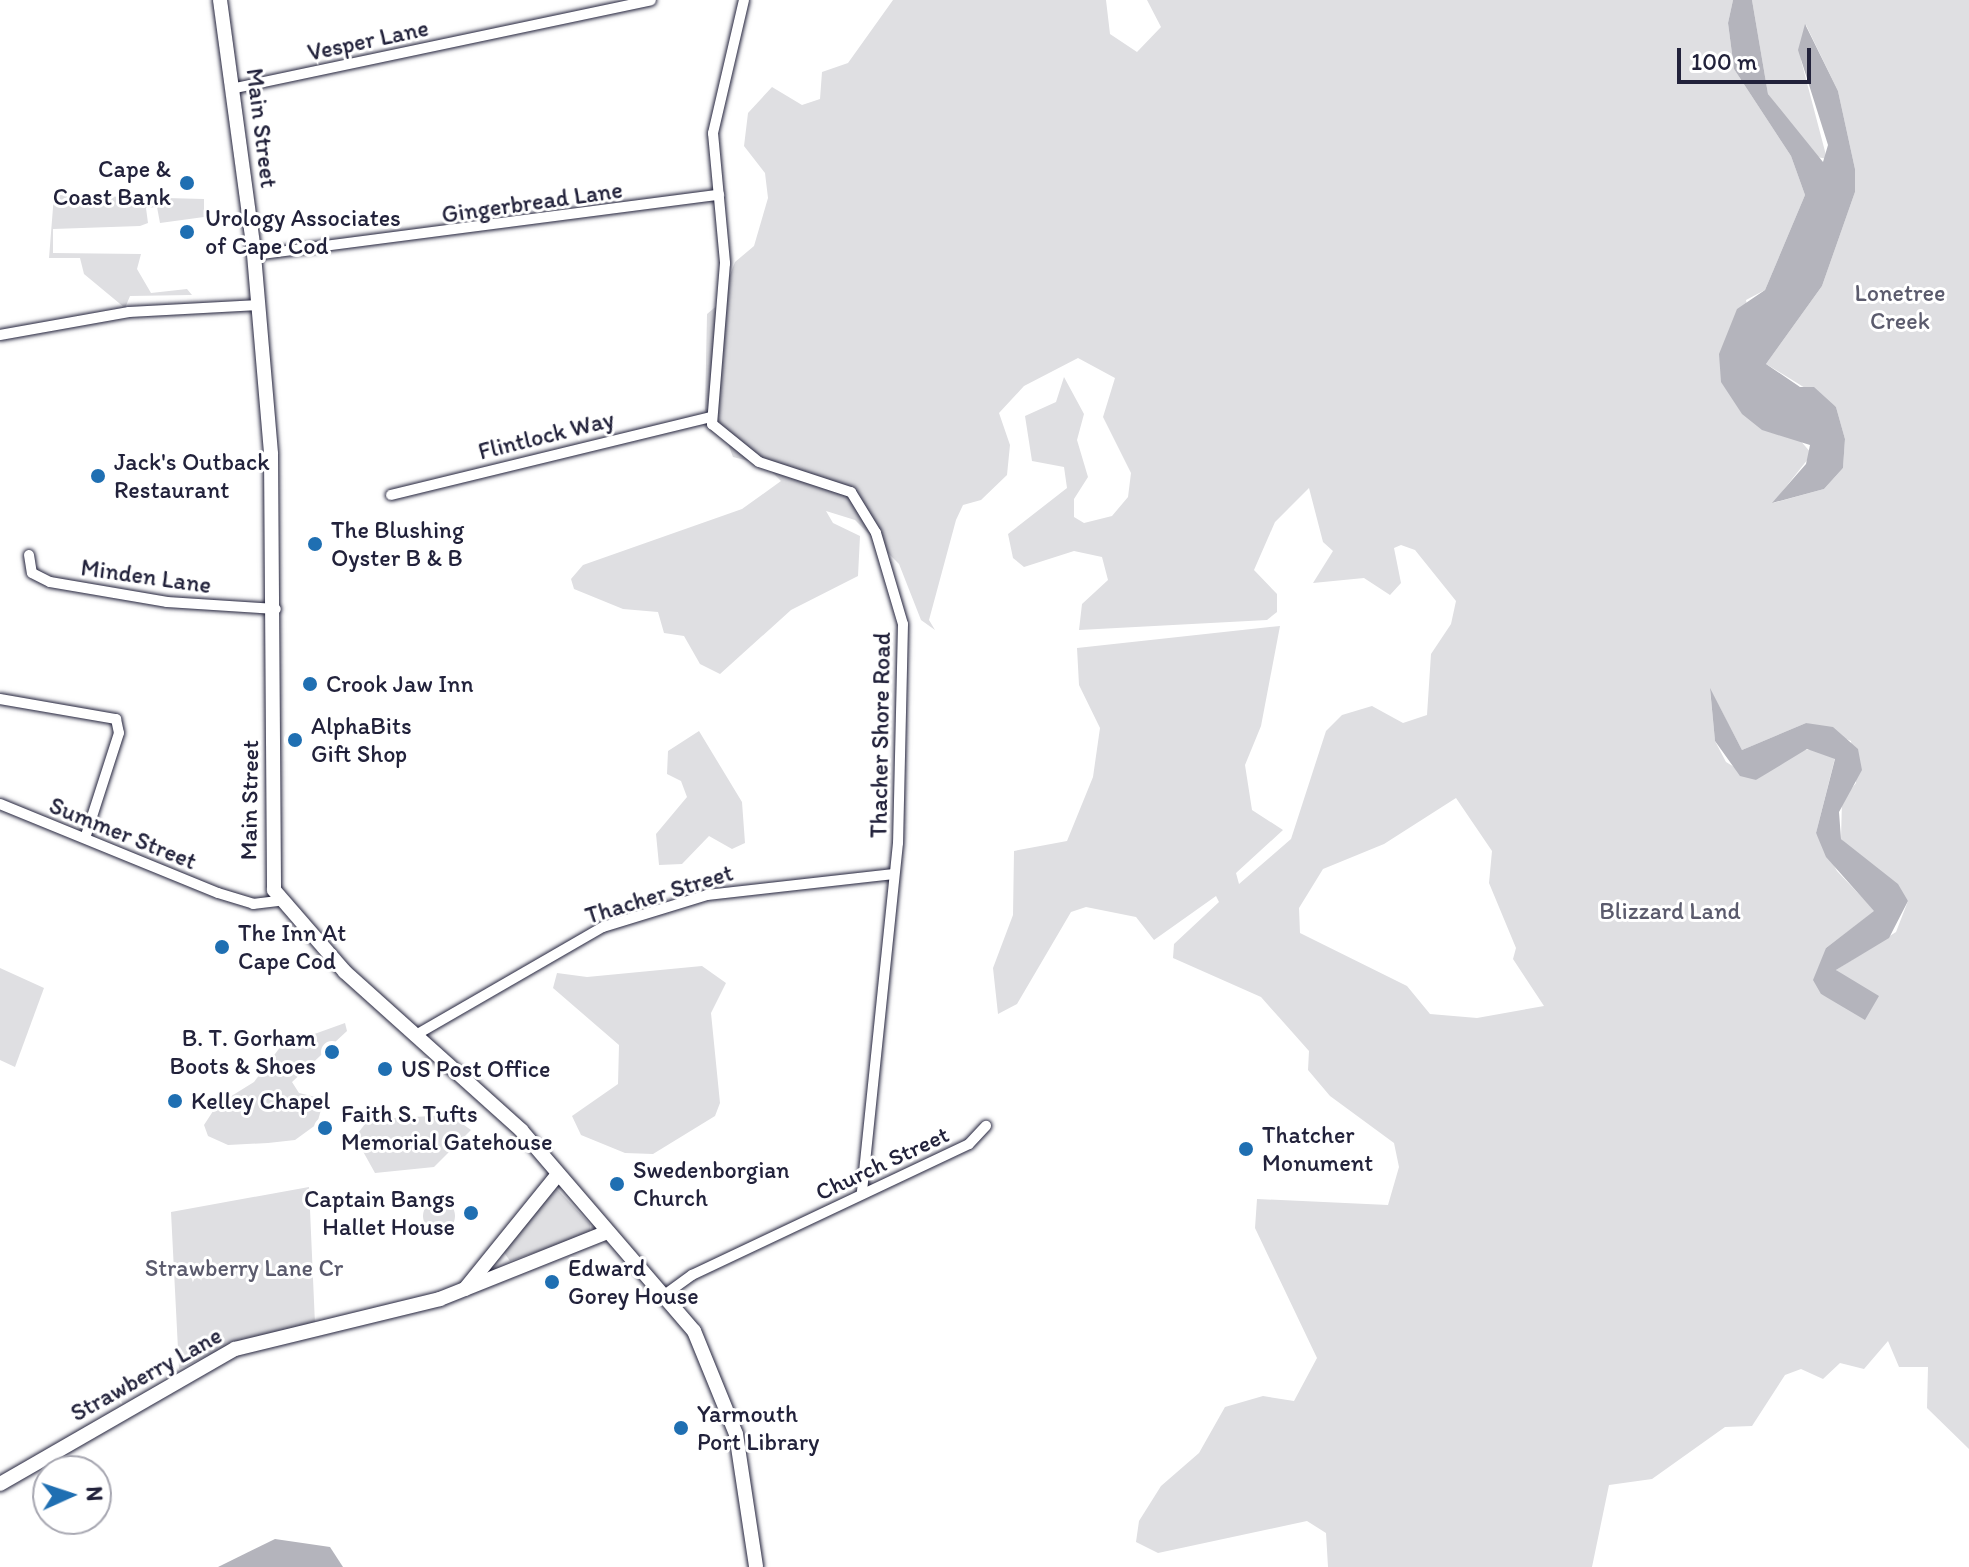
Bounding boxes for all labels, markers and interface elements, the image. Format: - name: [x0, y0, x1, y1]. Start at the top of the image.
- street label: Vesper Lane: [305, 13, 431, 67]
- scale bar: [1681, 32, 1815, 82]
- text: 100 m: [1691, 47, 1757, 76]
- street label: Main Street: [240, 67, 284, 189]
- place label: Cape & Coast Bank: [53, 155, 171, 211]
- marker: Cape & Coast Bank: [178, 174, 196, 192]
- street label: Gingerbread Lane: [439, 175, 625, 229]
- place label: Urology Associates of Cape Cod: [205, 204, 401, 260]
- marker: Urology Associates of Cape Cod: [176, 221, 198, 243]
- park label: Lonetree Creek: [1855, 279, 1945, 335]
- street label: Flintlock Way: [476, 404, 616, 466]
- place label: Jack's Outback Restaurant: [114, 448, 270, 504]
- marker: Jack's Outback Restaurant: [89, 467, 107, 485]
- place label: The Blushing Oyster B & B: [331, 516, 465, 572]
- marker: The Blushing Oyster B & B: [306, 535, 324, 553]
- street label: Minden Lane: [79, 553, 213, 599]
- street label: Thacher Shore Road: [864, 632, 896, 838]
- place label: Crook Jaw Inn: [326, 670, 474, 698]
- marker: Crook Jaw Inn: [301, 675, 319, 693]
- place label: AlphaBits Gift Shop: [311, 712, 412, 768]
- marker: AlphaBits Gift Shop: [286, 731, 304, 749]
- street label: Main Street: [234, 740, 264, 860]
- street label: Summer Street: [45, 790, 201, 876]
- street label: Thacher Street: [582, 858, 736, 930]
- park label: Blizzard Land: [1599, 897, 1741, 925]
- place label: The Inn At Cape Cod: [238, 919, 346, 975]
- marker: The Inn At Cape Cod: [213, 938, 231, 956]
- place label: B. T. Gorham Boots & Shoes: [169, 1024, 316, 1080]
- marker: B. T. Gorham Boots & Shoes: [323, 1043, 341, 1061]
- place label: US Post Office: [401, 1055, 550, 1083]
- marker: US Post Office: [376, 1060, 394, 1078]
- place label: Kelley Chapel: [191, 1087, 330, 1115]
- marker: Kelley Chapel: [166, 1092, 184, 1110]
- place label: Faith S. Tufts Memorial Gatehouse: [341, 1100, 553, 1156]
- marker: Faith S. Tufts Memorial Gatehouse: [316, 1119, 334, 1137]
- street label: Church Street: [811, 1120, 953, 1206]
- place label: Thatcher Monument: [1262, 1121, 1373, 1177]
- marker: Thatcher Monument: [1237, 1140, 1255, 1158]
- place label: Swedenborgian Church: [633, 1156, 790, 1212]
- marker: Swedenborgian Church: [608, 1175, 626, 1193]
- place label: Captain Bangs Hallet House: [304, 1185, 455, 1241]
- marker: Captain Bangs Hallet House: [462, 1204, 480, 1222]
- park label: Strawberry Lane Cr: [144, 1254, 344, 1282]
- place label: Edward Gorey House: [568, 1254, 699, 1310]
- marker: Edward Gorey House: [543, 1273, 561, 1291]
- street label: Strawberry Lane: [65, 1320, 227, 1428]
- place label: Yarmouth Port Library: [697, 1400, 819, 1456]
- marker: Yarmouth Port Library: [672, 1419, 690, 1437]
- north arrow: [32, 1455, 112, 1535]
- text: N: [81, 1486, 108, 1502]

